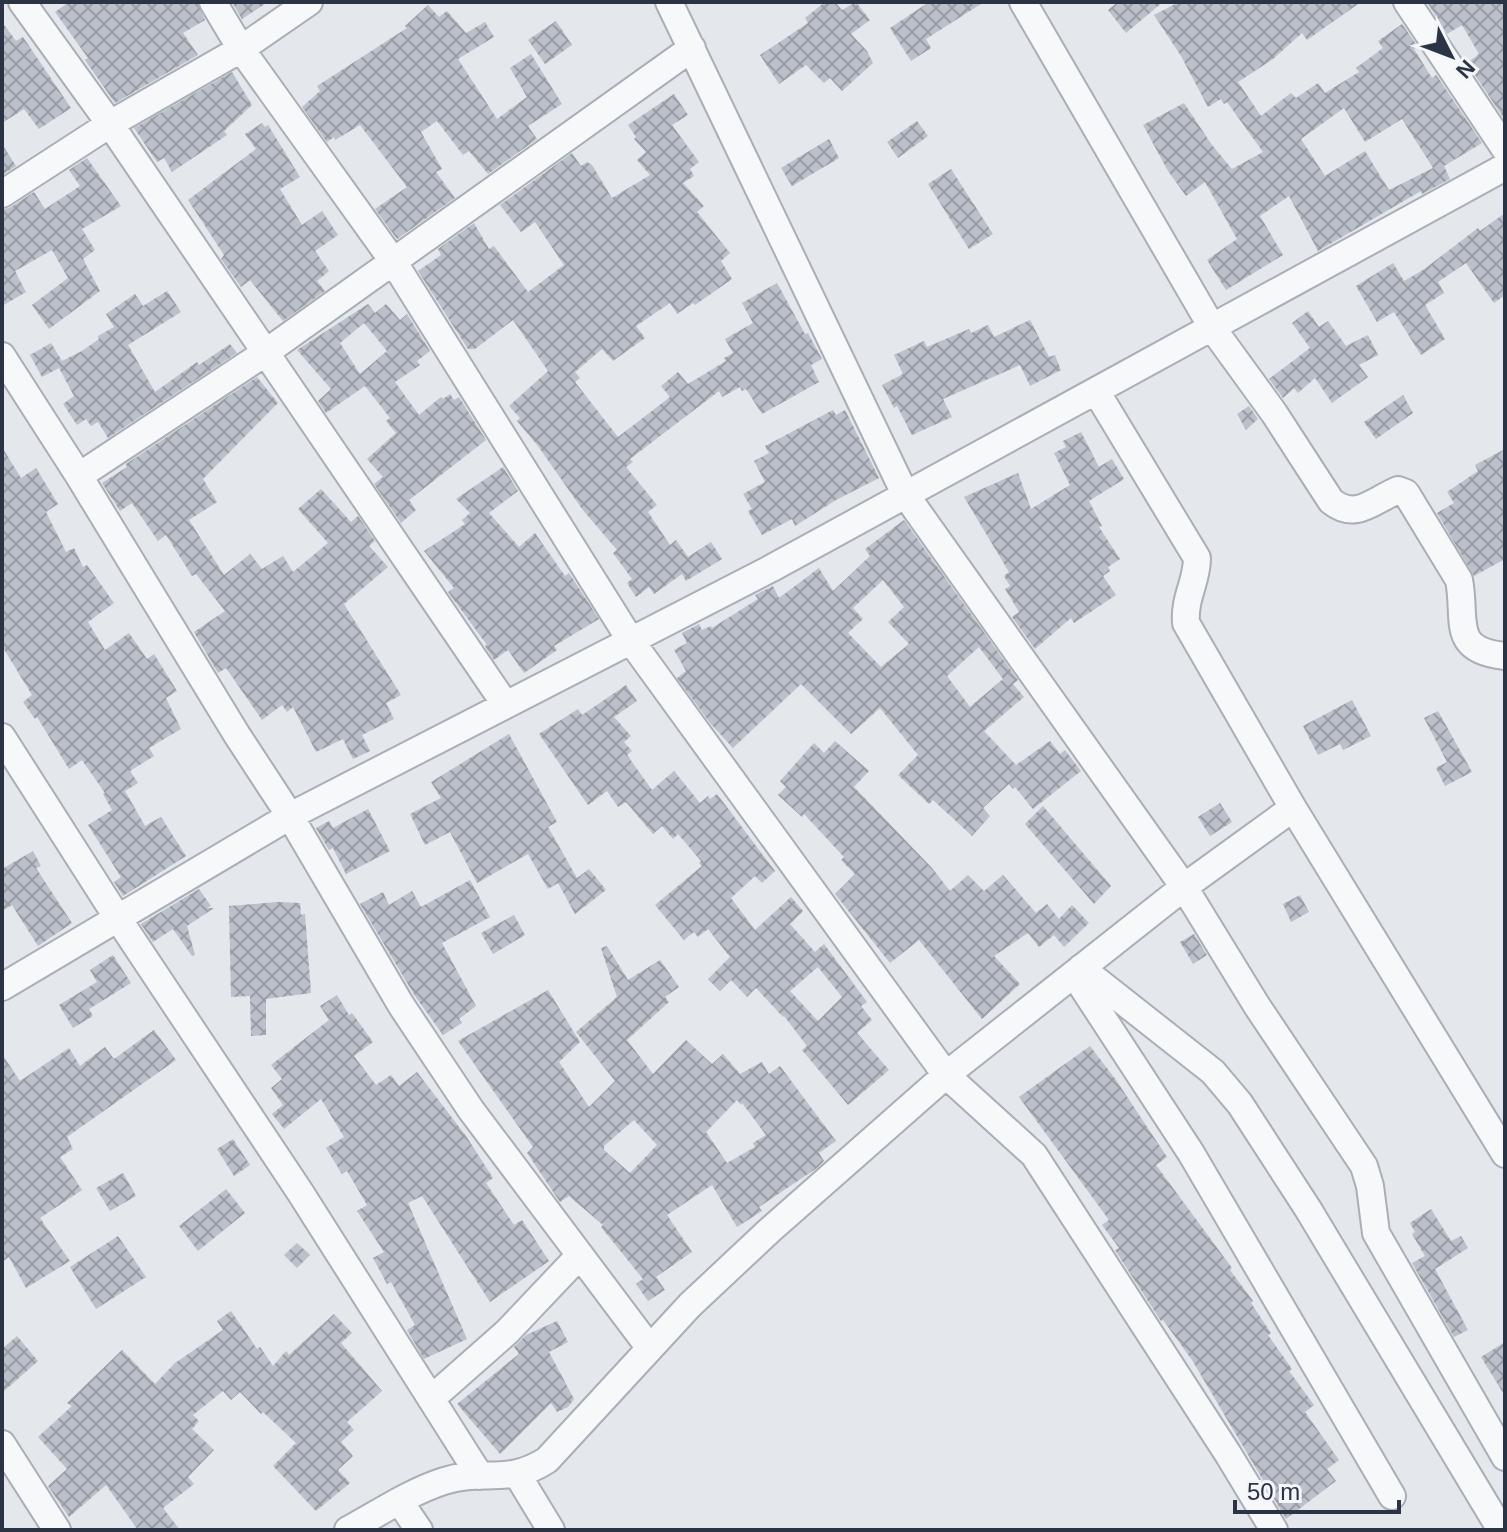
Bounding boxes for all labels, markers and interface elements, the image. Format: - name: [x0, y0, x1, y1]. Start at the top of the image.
- north arrow: [1411, 16, 1491, 96]
- text: N: [1451, 55, 1480, 83]
- scale bar: [1235, 1464, 1399, 1514]
- text: 50 m: [1247, 1478, 1300, 1505]

